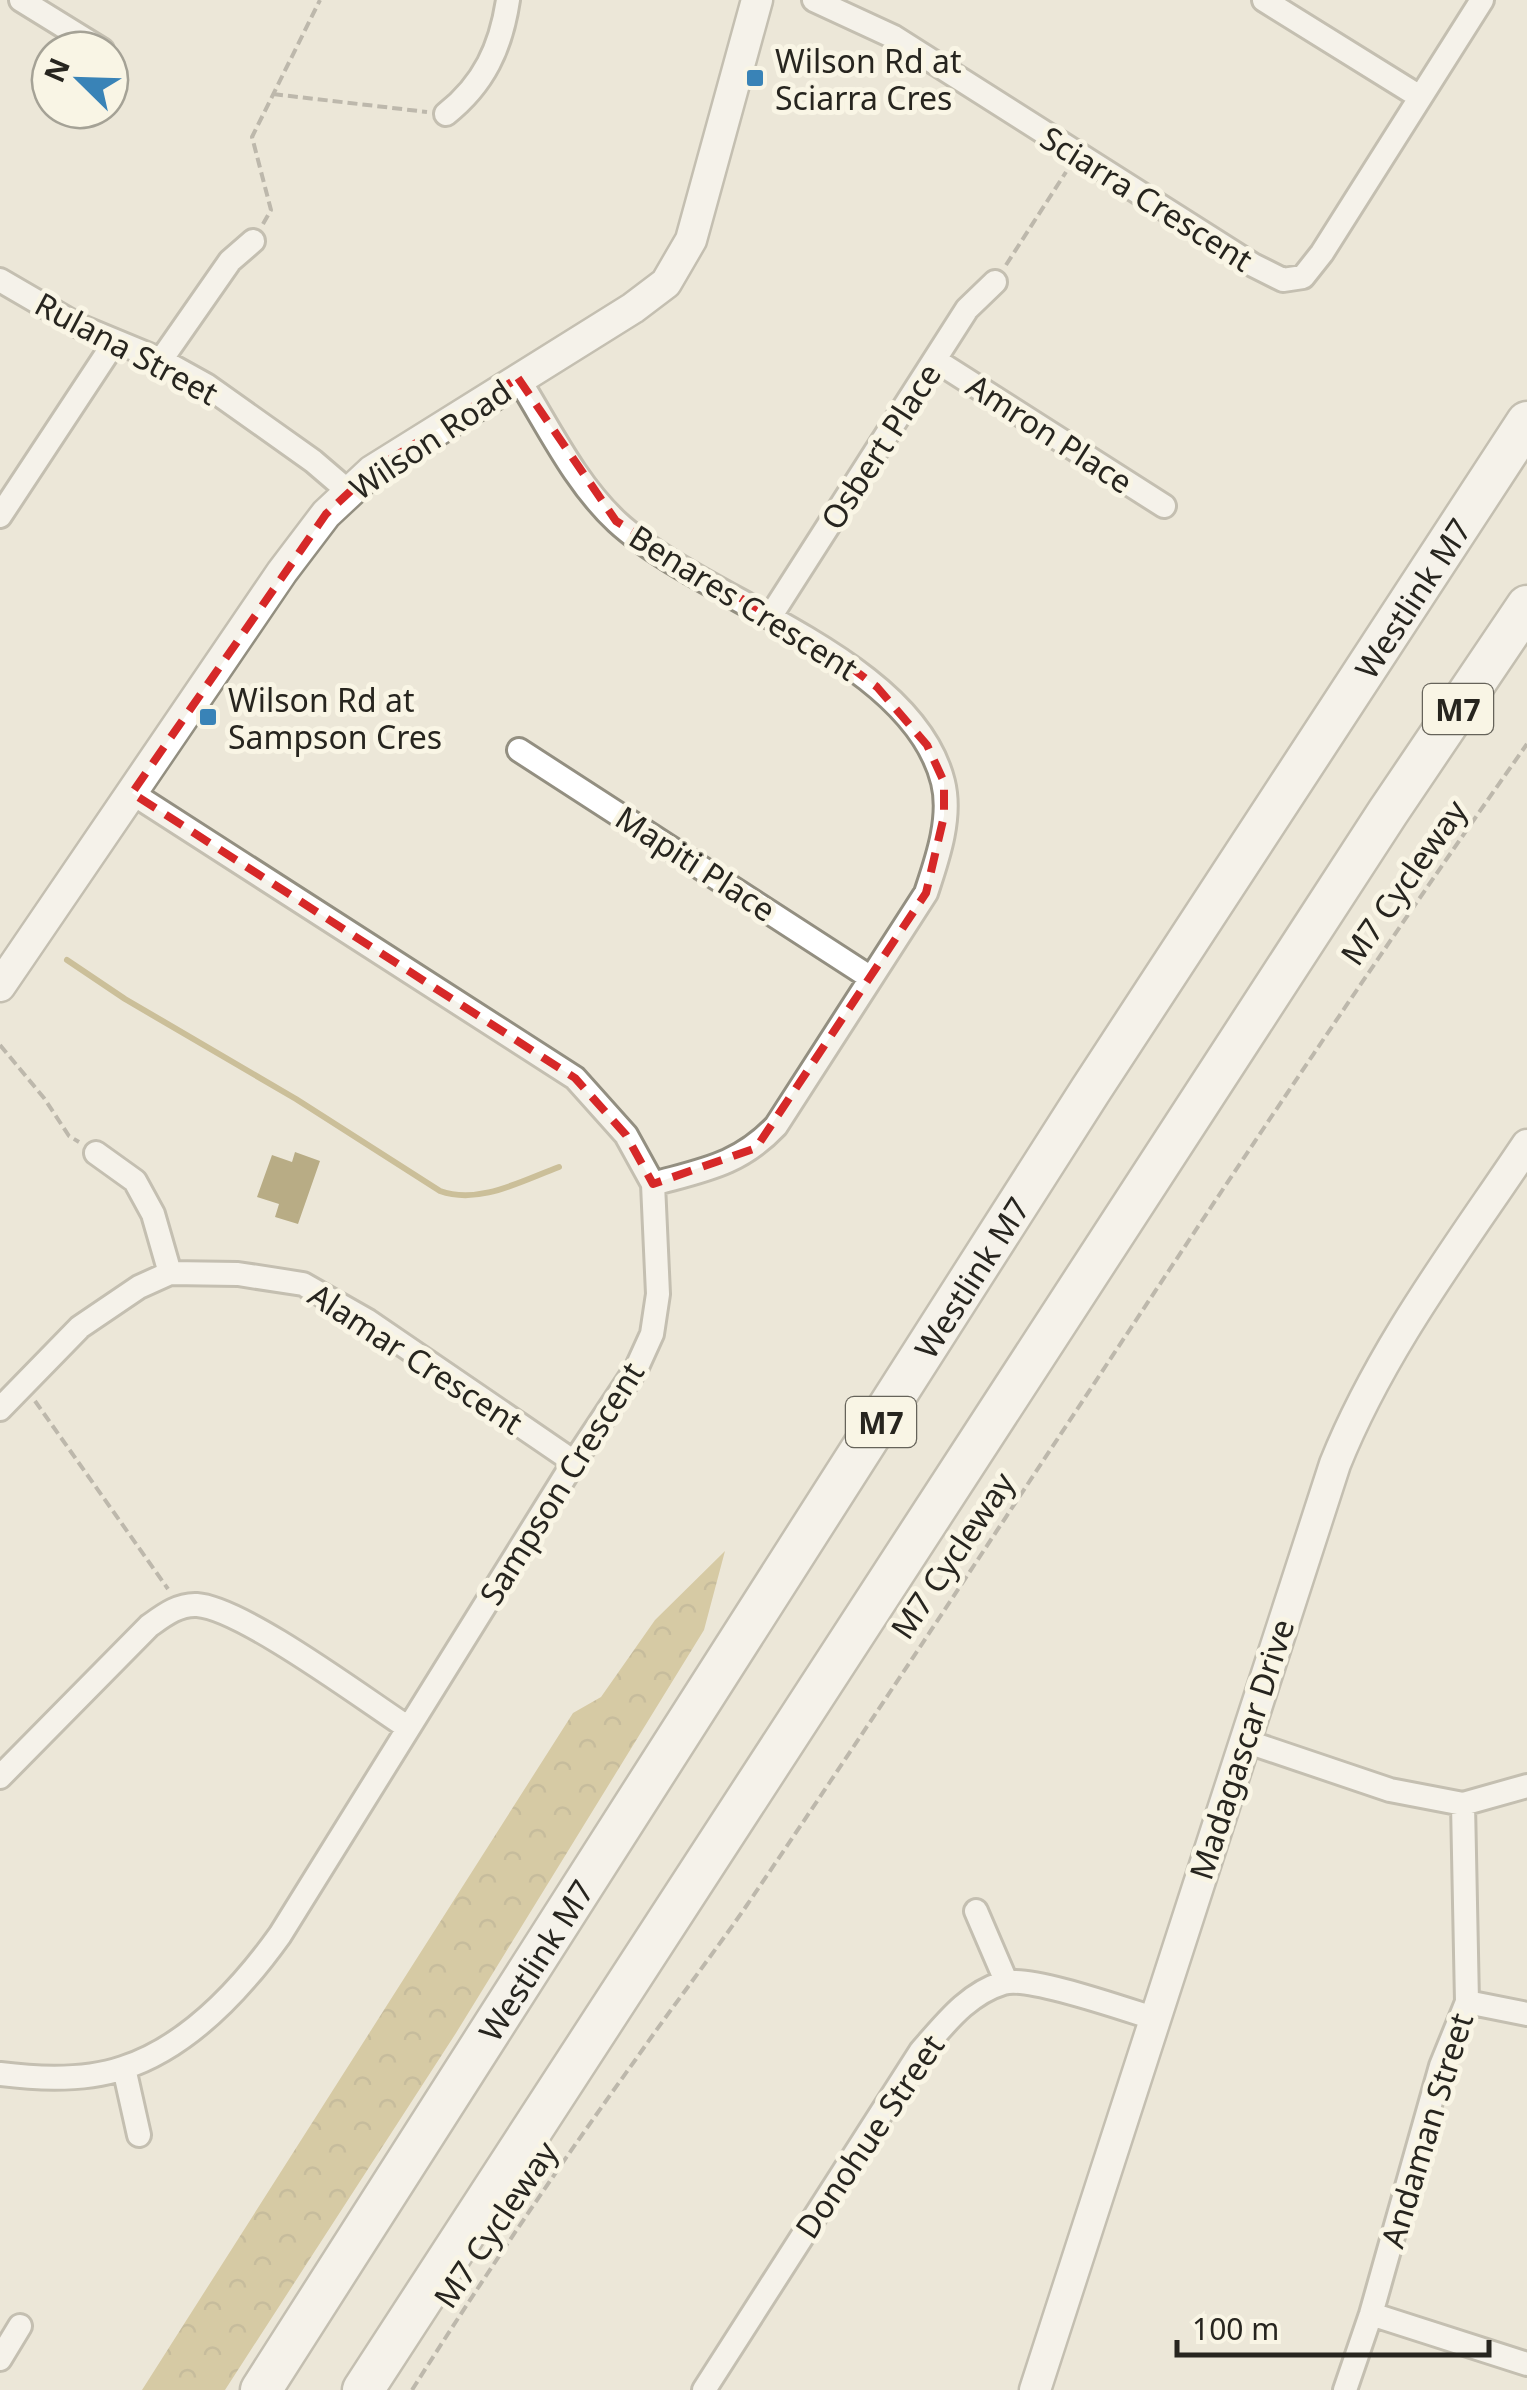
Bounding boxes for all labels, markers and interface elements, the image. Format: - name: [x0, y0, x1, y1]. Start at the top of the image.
- north arrow: [30, 30, 130, 130]
- place label: Wilson Rd at Sciarra Cres: [775, 39, 961, 119]
- text: N: [34, 52, 78, 88]
- marker: Wilson Rd at Sciarra Cres: [744, 67, 766, 89]
- street label: Sciarra Crescent: [1033, 116, 1261, 280]
- street label: Rulana Street: [28, 282, 226, 414]
- street label: Osbert Place: [810, 355, 950, 537]
- street label: Amron Place: [959, 363, 1141, 503]
- street label: Wilson Road: [341, 369, 519, 509]
- street label: Westlink M7: [1344, 509, 1480, 686]
- street label: Benares Crescent: [622, 514, 866, 690]
- place label: Wilson Rd at Sampson Cres: [228, 678, 442, 758]
- road number: M7: [1423, 684, 1493, 734]
- marker: Wilson Rd at Sampson Cres: [197, 706, 219, 728]
- street label: M7 Cycleway: [1330, 790, 1476, 973]
- street label: Mapiti Place: [608, 795, 784, 931]
- street label: Westlink M7: [904, 1189, 1039, 1366]
- street label: Alamar Crescent: [301, 1273, 531, 1443]
- street label: Sampson Crescent: [469, 1353, 653, 1613]
- road number: M7: [846, 1397, 916, 1447]
- street label: M7 Cycleway: [880, 1463, 1024, 1647]
- street label: Madagascar Drive: [1179, 1613, 1303, 1885]
- street label: Westlink M7: [468, 1871, 603, 2049]
- street label: Andaman Street: [1370, 2007, 1482, 2253]
- street label: Donohue Street: [785, 2026, 953, 2246]
- street label: M7 Cycleway: [423, 2132, 567, 2316]
- scale bar: [1177, 2295, 1490, 2357]
- text: 100 m: [1192, 2308, 1279, 2349]

